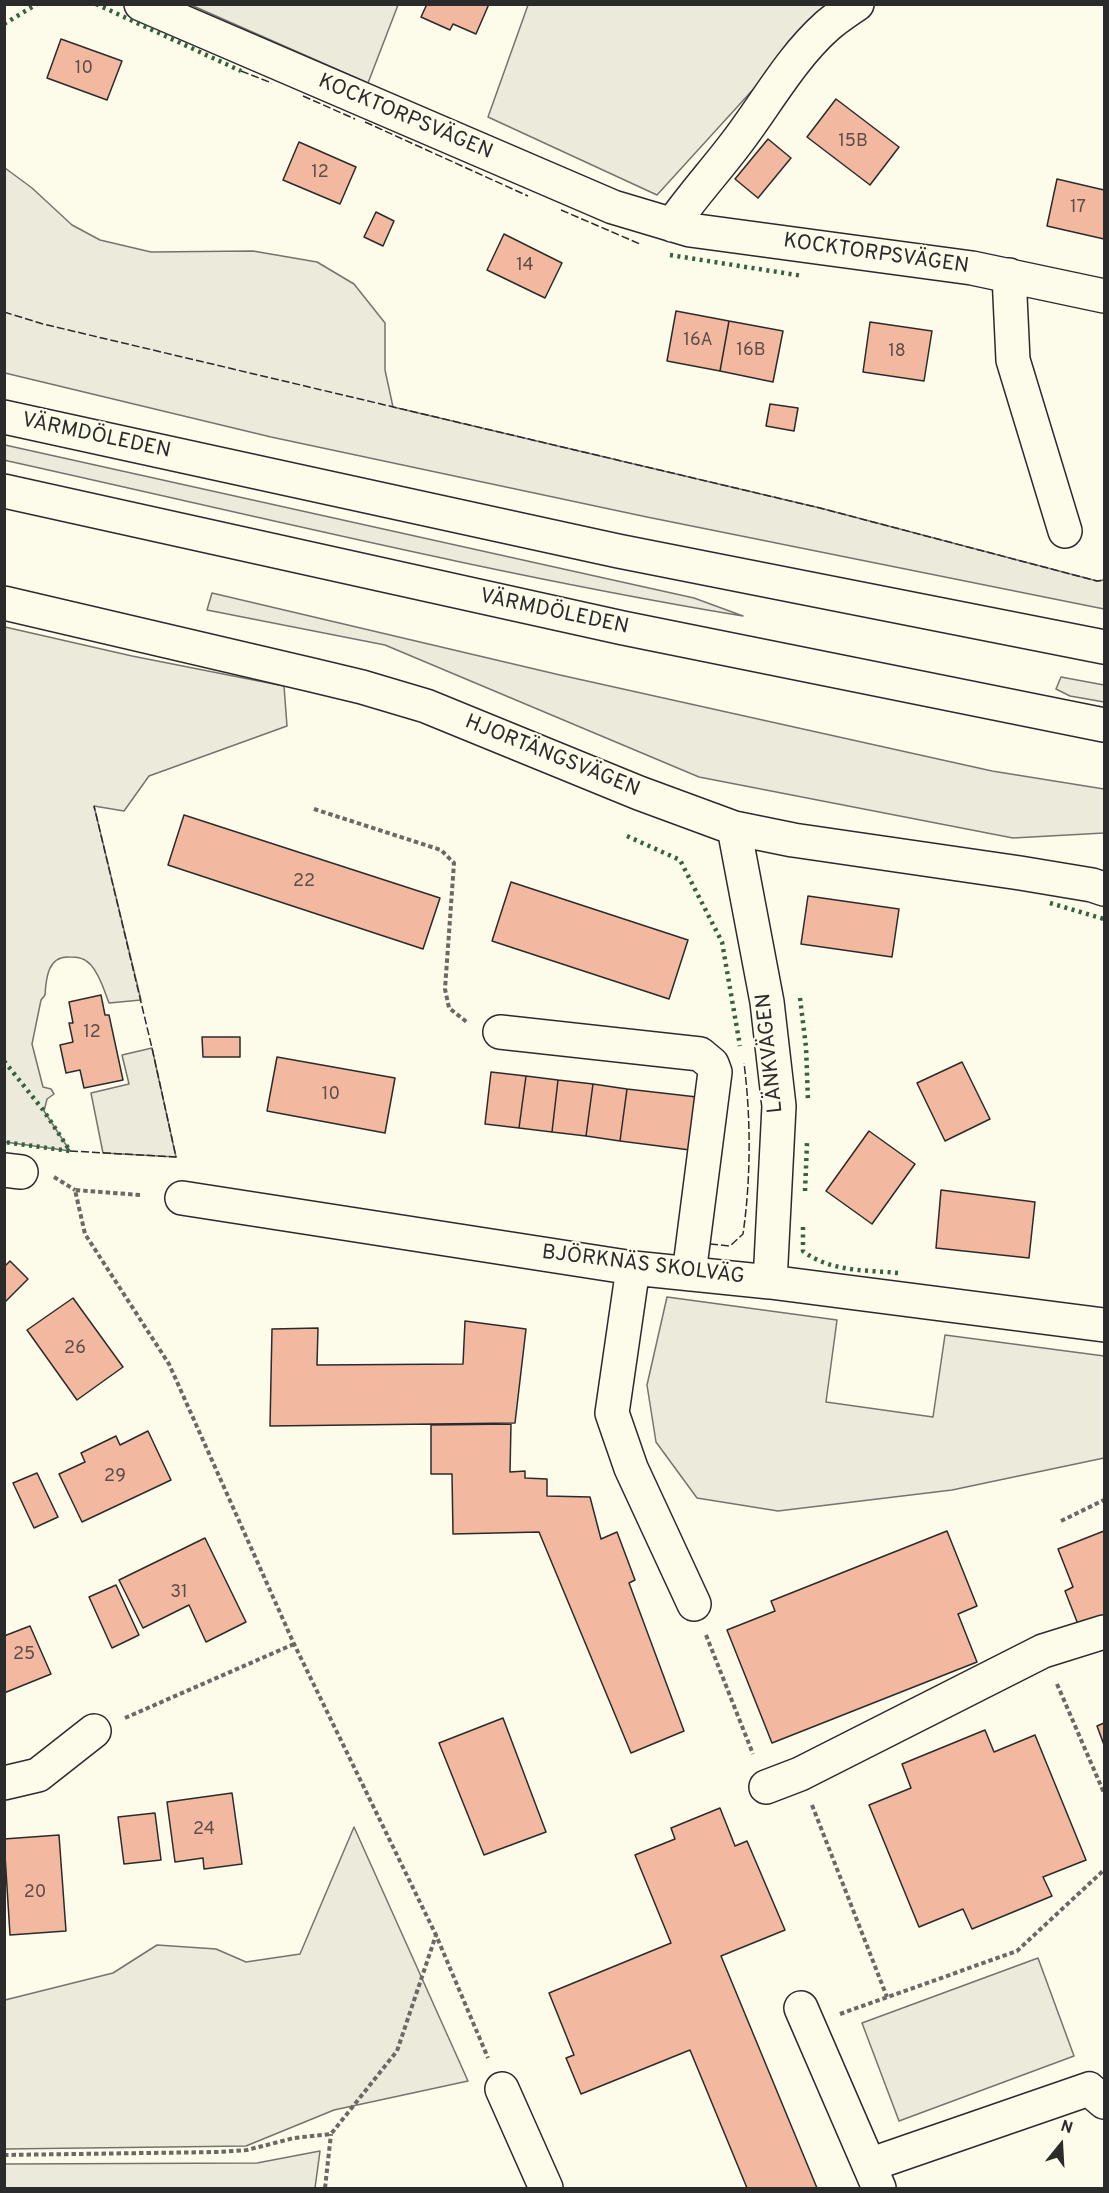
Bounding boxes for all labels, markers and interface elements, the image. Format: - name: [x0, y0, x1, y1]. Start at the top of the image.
- house number: 10: [75, 58, 93, 80]
- street label: KOCKTORPSVÄGEN: [314, 70, 496, 166]
- house number: 15B: [838, 131, 868, 153]
- house number: 12: [311, 162, 329, 184]
- house number: 17: [1070, 197, 1086, 219]
- street label: KOCKTORPSVÄGEN: [782, 230, 970, 280]
- house number: 14: [516, 255, 534, 277]
- house number: 16A: [683, 330, 713, 352]
- house number: 16B: [736, 340, 766, 362]
- house number: 18: [888, 341, 906, 363]
- street label: VÄRMDÖLEDEN: [19, 409, 173, 465]
- street label: VÄRMDÖLEDEN: [477, 585, 631, 641]
- street label: HJORTÄNGSVÄGEN: [461, 710, 643, 804]
- house number: 22: [293, 871, 315, 893]
- street label: LÄNKVÄGEN: [752, 992, 790, 1114]
- house number: 12: [83, 1022, 101, 1044]
- house number: 10: [322, 1084, 340, 1106]
- street label: BJÖRKNÄS SKOLVÄG: [540, 1241, 746, 1291]
- house number: 26: [64, 1338, 86, 1360]
- house number: 29: [104, 1466, 126, 1488]
- house number: 31: [170, 1582, 188, 1604]
- house number: 25: [13, 1644, 35, 1666]
- house number: 24: [193, 1819, 215, 1841]
- house number: 20: [24, 1882, 46, 1904]
- north arrow: [1031, 2115, 1091, 2175]
- text: N: [1058, 2117, 1075, 2139]

